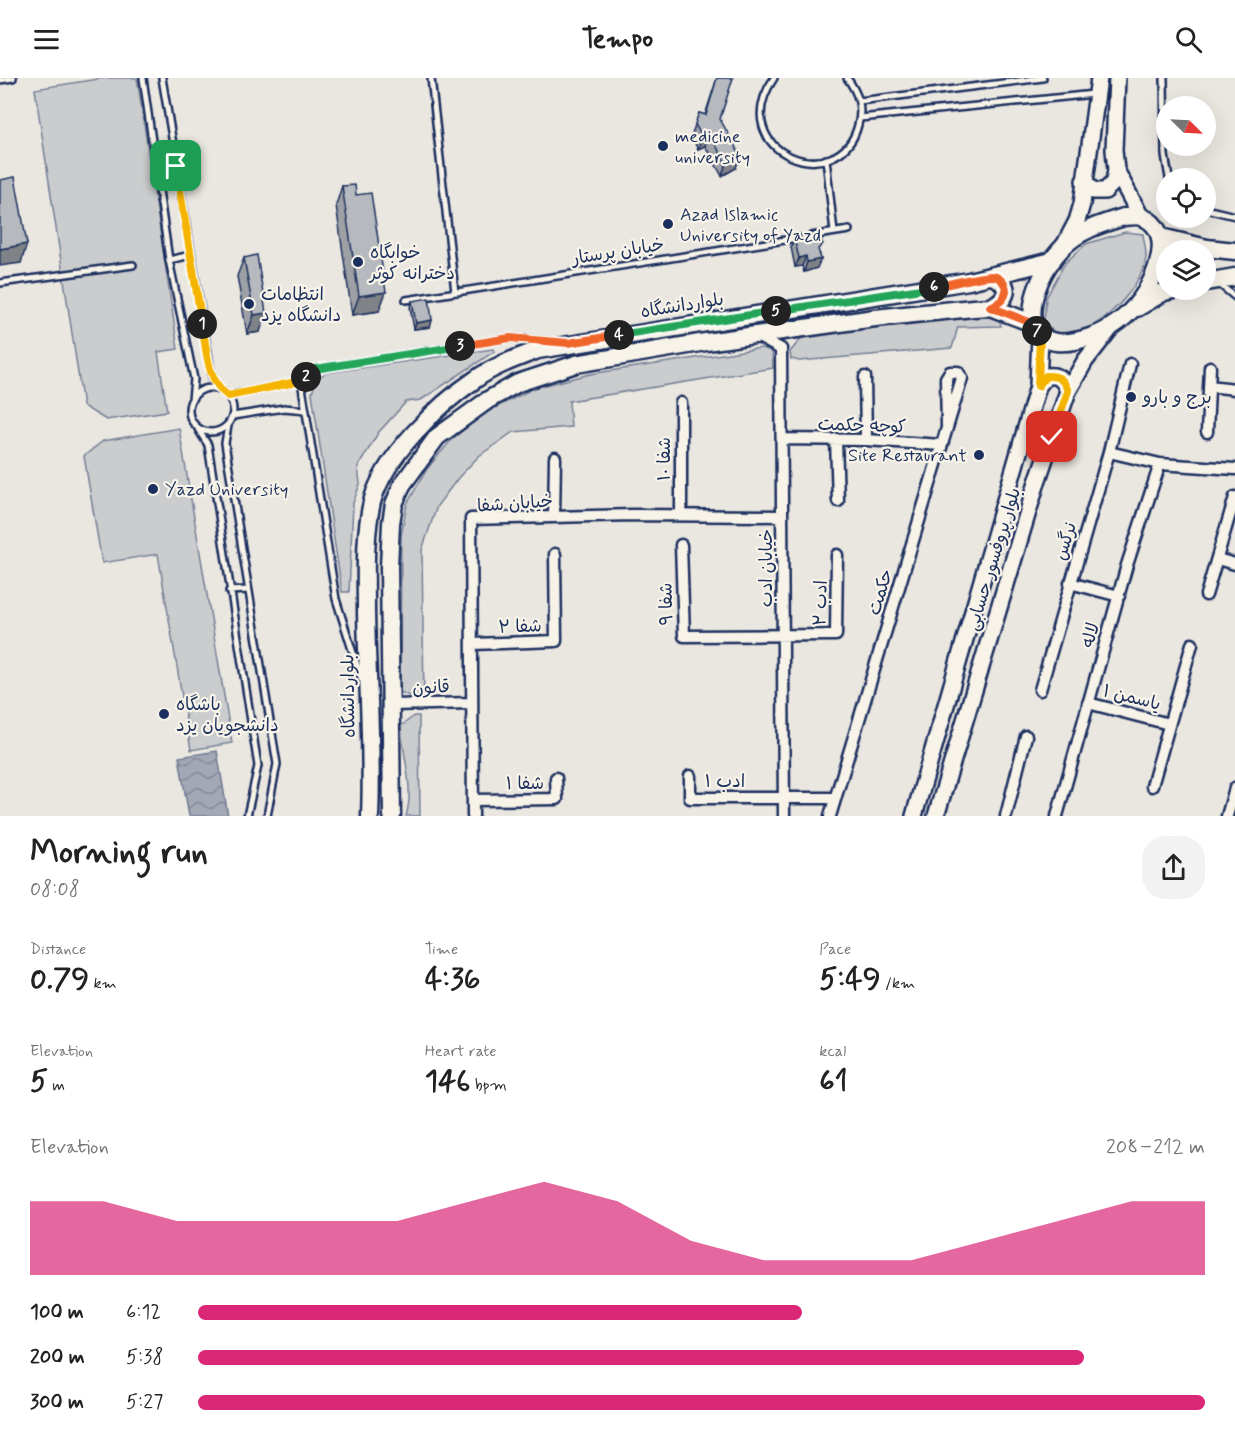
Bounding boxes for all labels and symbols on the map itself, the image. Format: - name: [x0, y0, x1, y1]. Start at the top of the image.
- north arrow: [1156, 96, 1216, 156]
- place label: medicine university: [675, 125, 750, 170]
- marker: medicine university: [656, 139, 670, 153]
- pin: [150, 140, 201, 191]
- place label: Azad Islamic University of Yazd: [680, 203, 821, 248]
- marker: Azad Islamic University of Yazd: [661, 217, 675, 231]
- street label: خیابان پرستار: [568, 233, 666, 271]
- place label: خوابگاه دخترانه کوثر: [368, 241, 455, 286]
- marker: خوابگاه دخترانه کوثر: [351, 255, 365, 269]
- pin: 6: [919, 272, 949, 302]
- place label: انتظامات دانشگاه یزد: [261, 283, 341, 328]
- street label: بلواردانشگاه: [639, 288, 725, 324]
- pin: 5: [761, 296, 791, 326]
- marker: انتظامات دانشگاه یزد: [242, 297, 256, 311]
- pin: 1: [187, 309, 217, 339]
- pin: 7: [1022, 316, 1052, 346]
- pin: 4: [604, 320, 634, 350]
- pin: 3: [445, 331, 475, 361]
- pin: 2: [291, 362, 321, 392]
- place label: برج و بارو: [1141, 386, 1212, 410]
- marker: برج و بارو: [1124, 390, 1138, 404]
- pin: [1026, 411, 1077, 462]
- street label: کوچه حکمت: [817, 412, 907, 440]
- street label: شفا ۱۰: [653, 437, 677, 481]
- place label: Site Restaurant: [848, 444, 967, 468]
- marker: Site Restaurant: [972, 448, 986, 462]
- place label: Yazd University: [165, 478, 288, 502]
- marker: Yazd University: [146, 482, 160, 496]
- street label: بلوار پروفسور حسابی: [961, 485, 1027, 634]
- street label: خیابان شفا: [476, 489, 554, 519]
- street label: نرگس: [1049, 519, 1083, 563]
- street label: خیابان ادب: [755, 529, 779, 607]
- street label: حکمت: [863, 566, 899, 618]
- street label: ادب ۲: [808, 580, 834, 626]
- street label: شفا ۹: [655, 582, 679, 626]
- street label: شفا ۲: [498, 614, 542, 640]
- street label: لاله: [1076, 620, 1106, 651]
- street label: بلواردانشگاه: [336, 654, 362, 738]
- street label: قانون: [412, 675, 450, 701]
- street label: یاسمن ۱: [1100, 679, 1163, 717]
- place label: باشگاه دانشجویان یزد: [176, 693, 279, 738]
- marker: باشگاه دانشجویان یزد: [157, 707, 171, 721]
- street label: ادب ۱: [705, 770, 745, 794]
- street label: شفا ۱: [506, 772, 544, 796]

